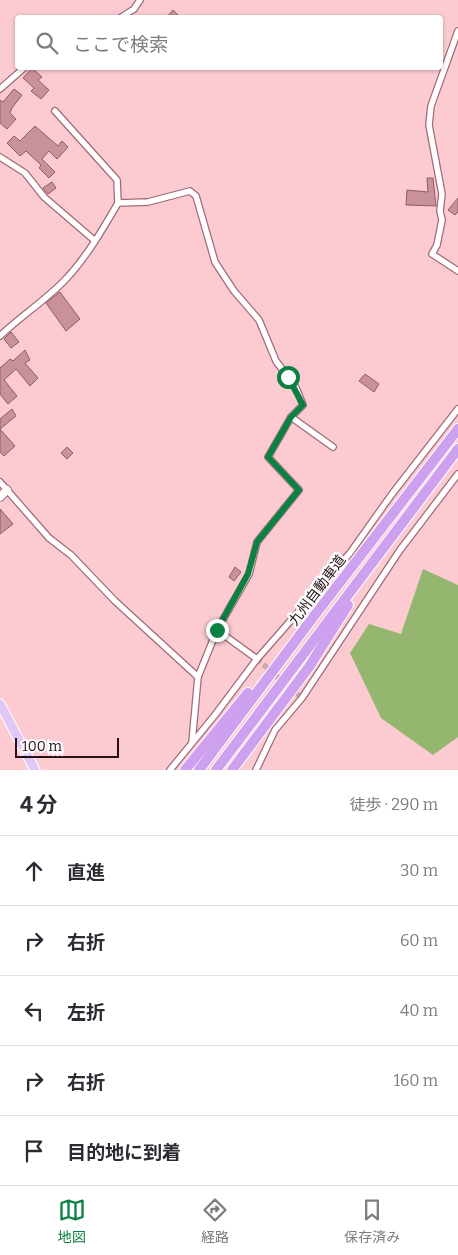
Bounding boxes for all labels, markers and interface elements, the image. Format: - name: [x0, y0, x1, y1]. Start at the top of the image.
- search box: [15, 15, 443, 70]
- icon: search: [33, 29, 61, 57]
- text: ここで検索: [73, 33, 168, 56]
- route start: [277, 366, 300, 389]
- street label: 九州自動車道: [285, 552, 349, 629]
- route end: [206, 619, 229, 642]
- scale bar: [15, 735, 119, 758]
- text: 100 m: [22, 738, 62, 755]
- text: 4 分: [20, 792, 58, 818]
- text: 徒歩 · 290 m: [349, 795, 438, 814]
- icon: ahead: [20, 857, 48, 885]
- text: 直進: [67, 861, 105, 884]
- text: 30 m: [400, 861, 438, 880]
- icon: right: [20, 927, 48, 955]
- text: 右折: [67, 931, 105, 954]
- text: 60 m: [400, 931, 438, 950]
- icon: left: [20, 997, 48, 1025]
- text: 左折: [67, 1001, 105, 1024]
- text: 40 m: [400, 1001, 438, 1020]
- icon: right: [20, 1067, 48, 1095]
- text: 右折: [67, 1071, 105, 1094]
- text: 160 m: [393, 1071, 438, 1090]
- icon: arrive: [20, 1137, 48, 1165]
- text: 目的地に到着: [67, 1141, 181, 1164]
- tab: 地図: [58, 1196, 86, 1246]
- tab: 経路: [201, 1196, 229, 1246]
- tab: 保存済み: [344, 1196, 400, 1246]

